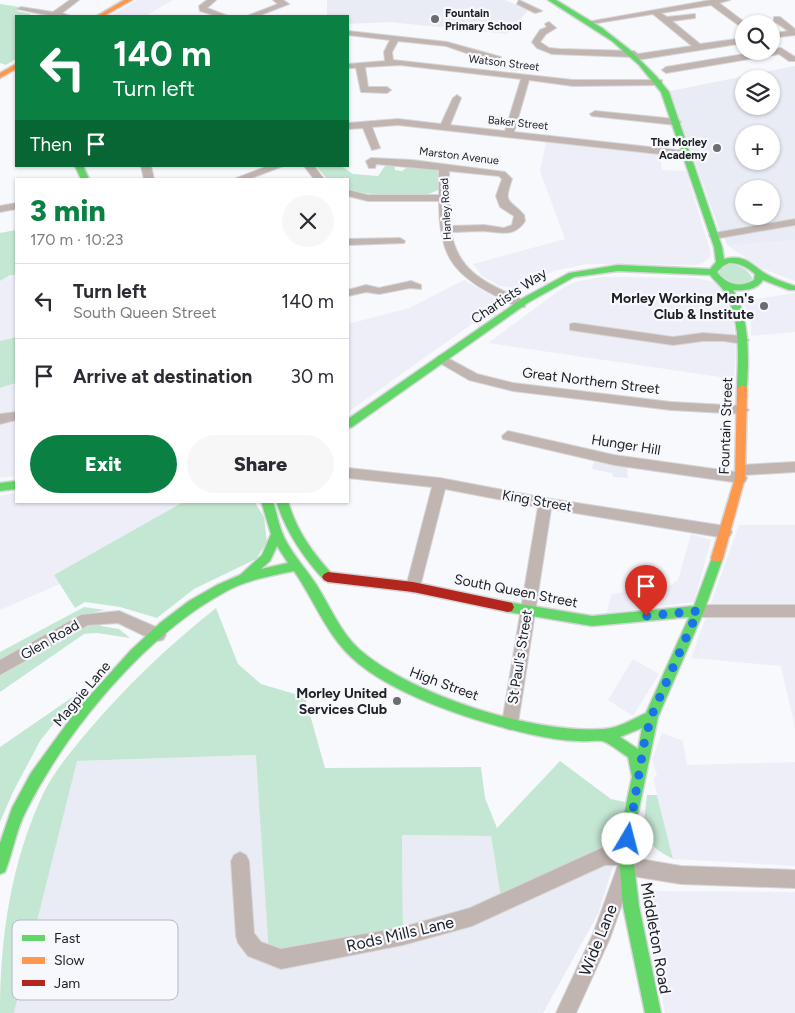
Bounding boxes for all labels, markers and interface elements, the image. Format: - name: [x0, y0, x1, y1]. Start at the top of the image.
- place label: Fountain Primary School: [445, 7, 522, 33]
- marker: Fountain Primary School: [429, 13, 441, 25]
- map controls: [735, 15, 780, 225]
- button: search: [735, 15, 780, 60]
- text: 140 m: [113, 33, 211, 75]
- icon: left: [30, 35, 95, 100]
- street label: Watson Street: [468, 52, 540, 74]
- button: layers: [735, 70, 780, 115]
- text: Turn left: [113, 75, 195, 102]
- street label: Baker Street: [487, 113, 549, 133]
- button: +: [735, 125, 780, 170]
- icon: arrive: [82, 130, 110, 158]
- text: Then: [30, 133, 72, 156]
- place label: The Morley Academy: [651, 136, 708, 162]
- marker: The Morley Academy: [711, 142, 723, 154]
- street label: Marston Avenue: [418, 145, 500, 167]
- street label: Hanley Road: [438, 178, 454, 240]
- button: −: [735, 180, 780, 225]
- text: 3 min: [30, 192, 106, 229]
- button: close: [282, 195, 334, 247]
- text: 170 m · 10:23: [30, 230, 124, 249]
- street label: Chartists Way: [468, 264, 551, 327]
- text: Turn left: [73, 280, 147, 303]
- icon: left: [30, 287, 58, 315]
- text: 140 m: [281, 290, 334, 313]
- place label: Morley Working Men's Club & Institute: [611, 290, 754, 323]
- marker: Morley Working Men's Club & Institute: [758, 300, 770, 312]
- text: South Queen Street: [73, 303, 217, 322]
- icon: arrive: [30, 362, 58, 390]
- street label: Great Northern Street: [521, 364, 661, 398]
- text: Arrive at destination: [73, 365, 252, 388]
- text: 30 m: [291, 365, 334, 388]
- street label: Fountain Street: [716, 377, 736, 475]
- street label: Hunger Hill: [590, 431, 662, 459]
- button: Exit: [30, 435, 177, 493]
- button: Share: [187, 435, 334, 493]
- street label: King Street: [501, 487, 573, 515]
- pin: [625, 565, 667, 616]
- street label: South Queen Street: [453, 571, 579, 611]
- icon: arrive: [632, 572, 660, 600]
- street label: St Paul's Street: [504, 609, 536, 705]
- street label: Glen Road: [18, 616, 82, 664]
- street label: Magpie Lane: [50, 658, 114, 730]
- street label: High Street: [407, 664, 481, 704]
- place label: Morley United Services Club: [296, 685, 387, 718]
- marker: Morley United Services Club: [391, 695, 403, 707]
- position arrow: [601, 812, 653, 864]
- street label: Middleton Road: [637, 881, 675, 995]
- street label: Wide Lane: [575, 901, 621, 978]
- street label: Rods Mills Lane: [344, 912, 456, 956]
- legend: [12, 920, 178, 1000]
- text: Fast: [54, 930, 80, 947]
- text: Slow: [54, 952, 85, 969]
- text: Jam: [54, 975, 80, 992]

